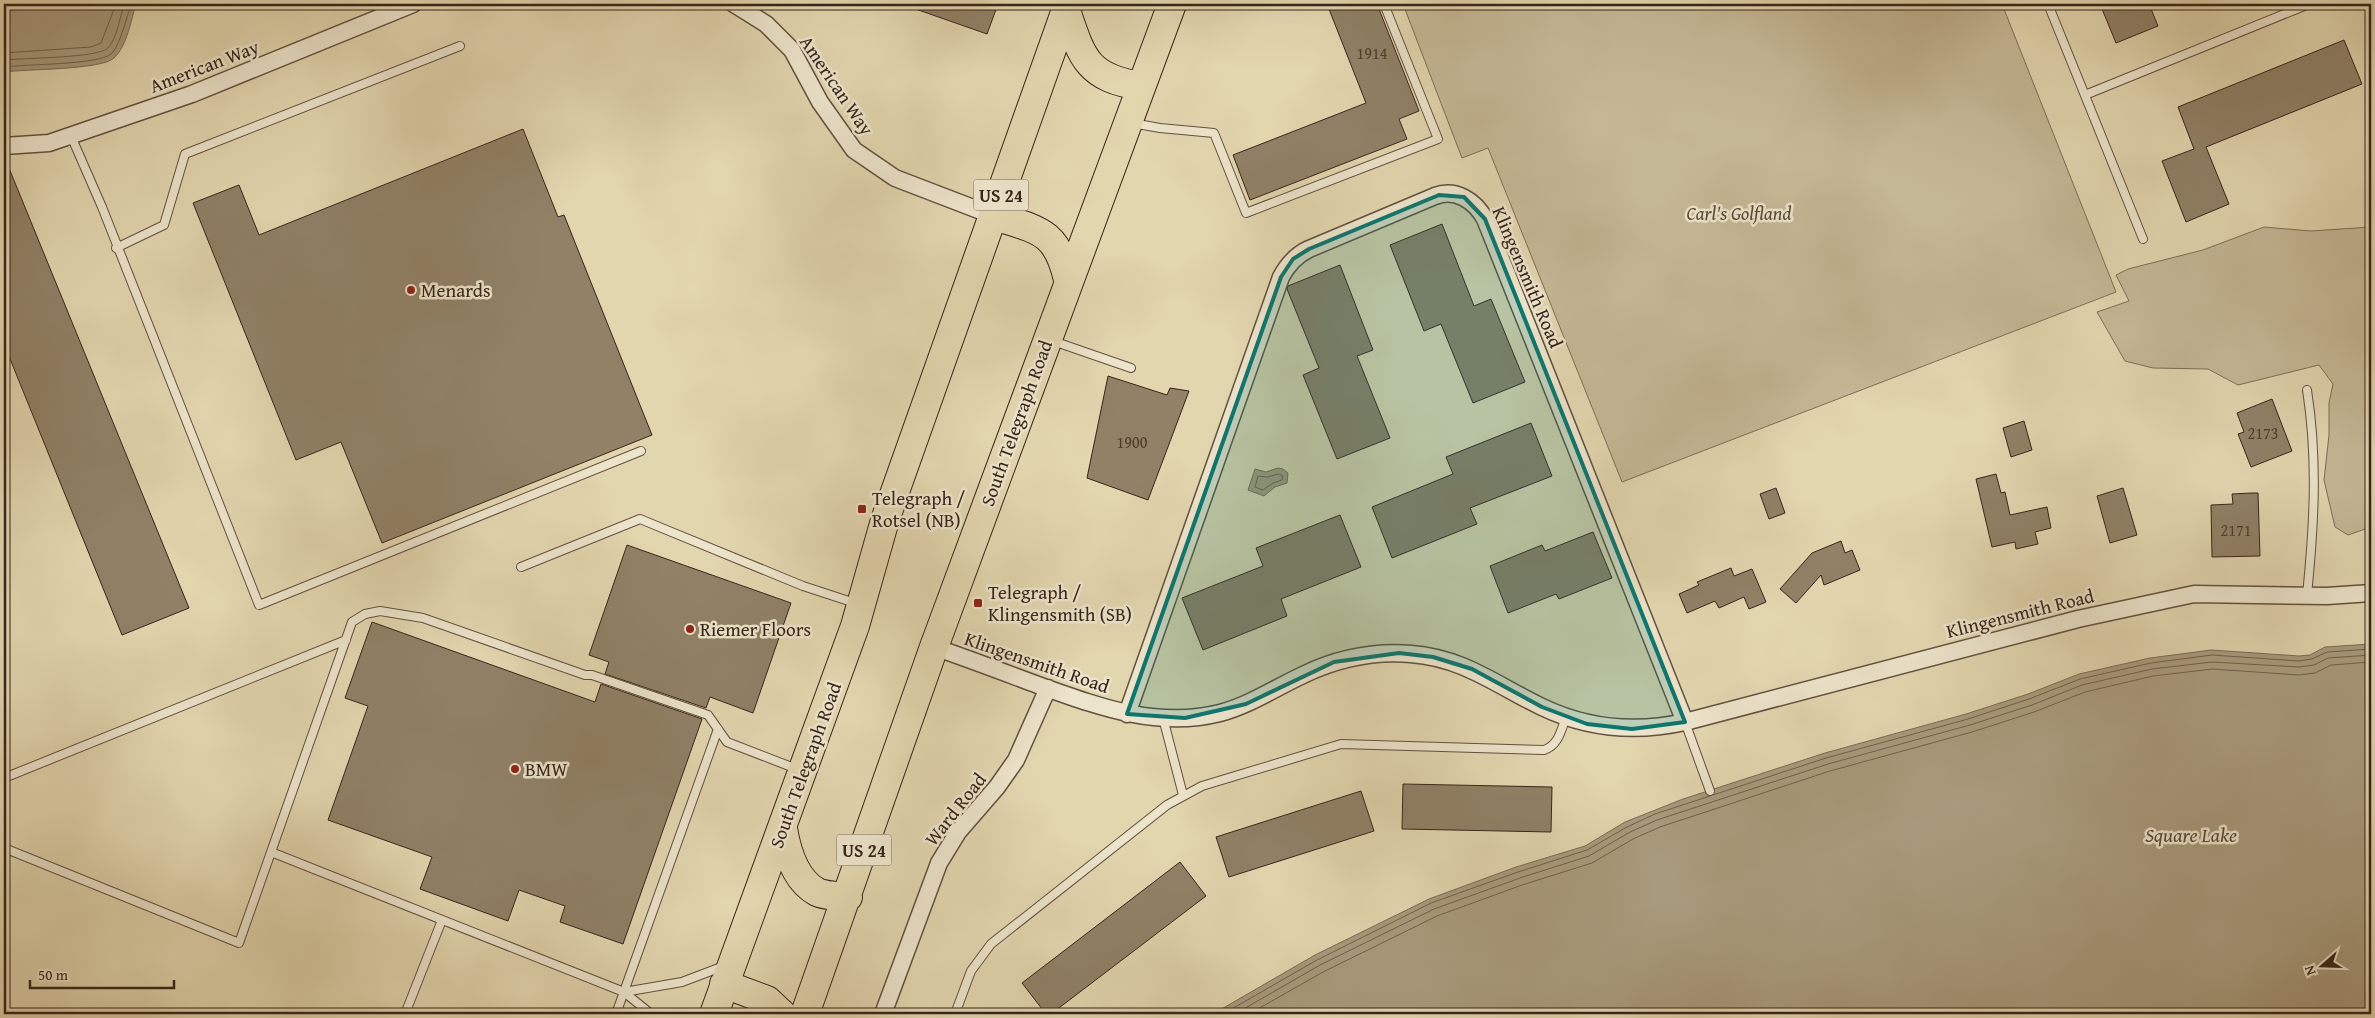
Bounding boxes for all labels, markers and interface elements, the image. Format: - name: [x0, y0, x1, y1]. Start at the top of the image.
- street label: American Way: [793, 29, 881, 141]
- street label: American Way: [145, 32, 263, 100]
- house number: 1914: [1357, 41, 1388, 65]
- road number: US 24: [974, 180, 1028, 210]
- park label: Carl's Golfland: [1686, 199, 1792, 227]
- street label: Klingensmith Road: [1486, 202, 1571, 353]
- place label: Menards: [421, 276, 490, 304]
- marker: Menards: [405, 284, 417, 296]
- street label: South Telegraph Road: [973, 335, 1059, 510]
- house number: 2173: [2248, 421, 2278, 445]
- house number: 1900: [1117, 430, 1148, 454]
- place label: Telegraph / Rotsel (NB): [872, 484, 965, 534]
- marker: Telegraph / Rotsel (NB): [856, 503, 868, 515]
- house number: 2171: [2221, 518, 2251, 542]
- place label: Telegraph / Klingensmith (SB): [988, 578, 1132, 628]
- street label: Klingensmith Road: [1943, 581, 2098, 645]
- marker: Telegraph / Klingensmith (SB): [972, 597, 984, 609]
- place label: Riemer Floors: [700, 615, 811, 643]
- marker: Riemer Floors: [684, 623, 696, 635]
- street label: Klingensmith Road: [961, 624, 1114, 700]
- street label: South Telegraph Road: [762, 677, 848, 852]
- place label: BMW: [525, 755, 568, 783]
- marker: BMW: [509, 763, 521, 775]
- street label: Ward Road: [917, 766, 993, 852]
- water label: Square Lake: [2145, 820, 2237, 849]
- road number: US 24: [836, 834, 892, 866]
- north arrow: [2298, 940, 2348, 990]
- scale bar: [30, 958, 174, 990]
- text: N: [2299, 962, 2321, 978]
- text: 50 m: [38, 964, 69, 985]

